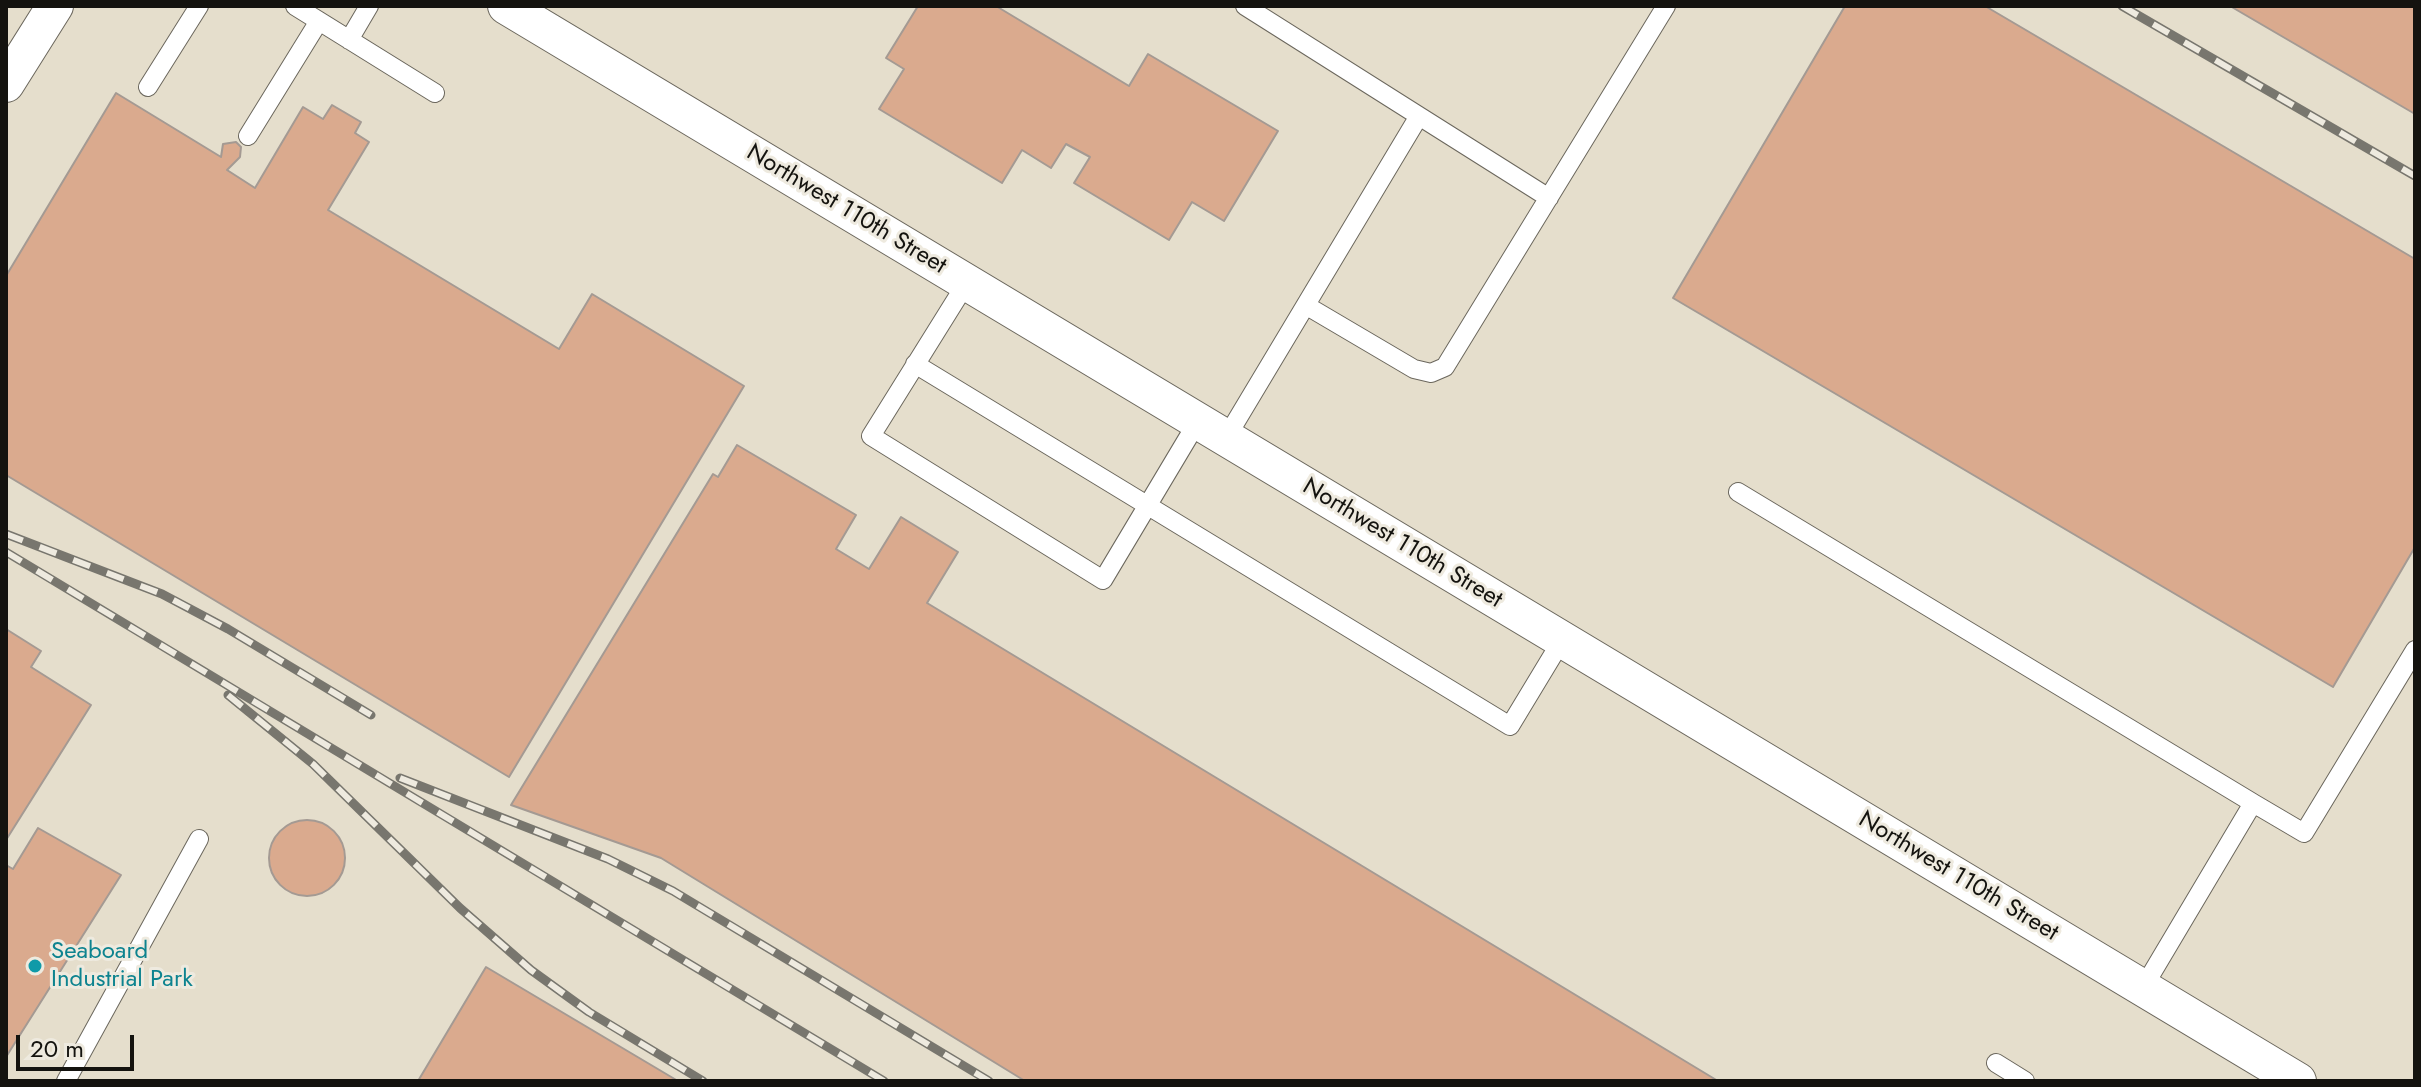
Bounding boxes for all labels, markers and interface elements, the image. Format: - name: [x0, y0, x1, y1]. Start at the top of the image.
- street label: Northwest 110th Street: [741, 139, 951, 281]
- street label: Northwest 110th Street: [1297, 473, 1507, 615]
- street label: Northwest 110th Street: [1853, 806, 2063, 948]
- place label: Seaboard Industrial Park: [51, 938, 193, 994]
- marker: Seaboard Industrial Park: [26, 957, 44, 975]
- scale bar: [20, 1019, 138, 1069]
- text: 20 m: [30, 1031, 84, 1066]

